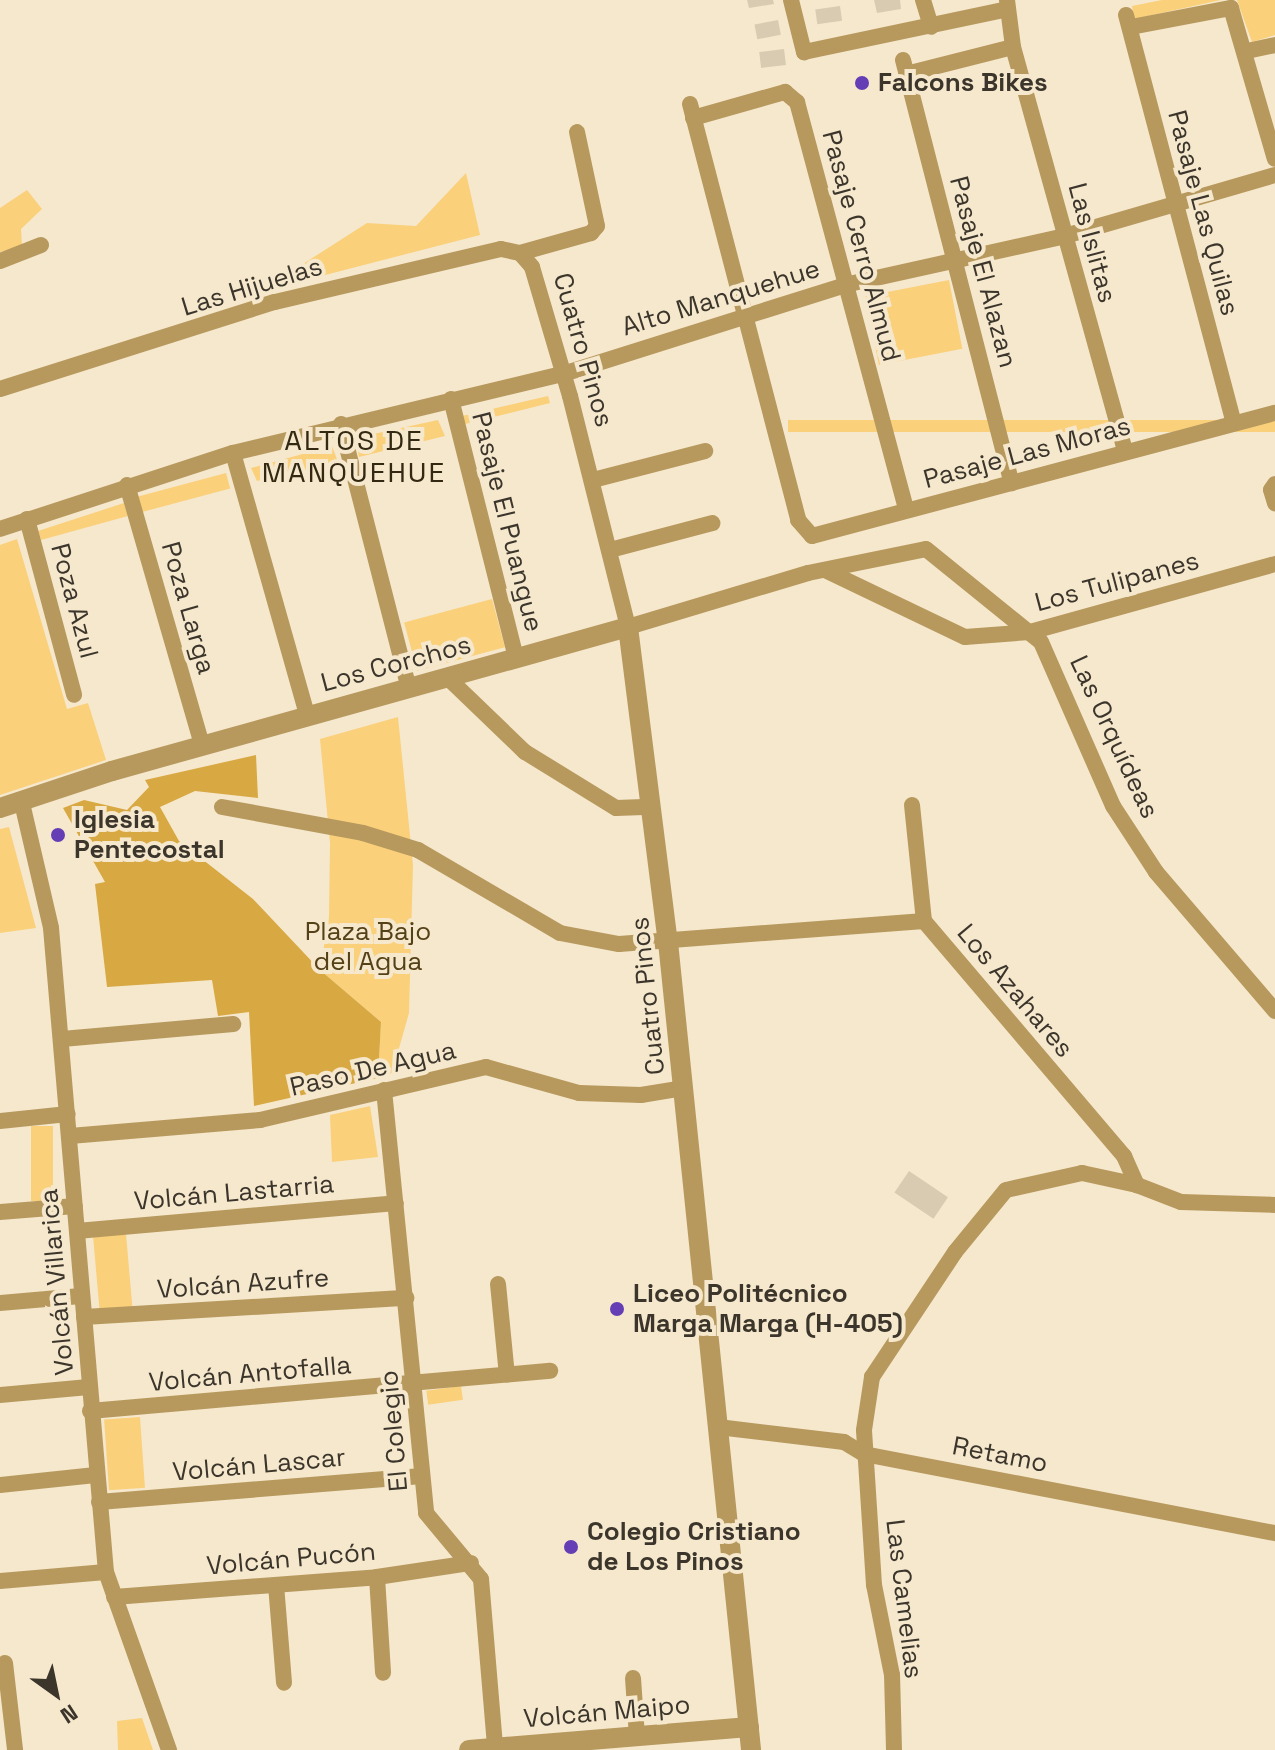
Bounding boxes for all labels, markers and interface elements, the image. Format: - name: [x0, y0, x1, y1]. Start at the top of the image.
- place label: Falcons Bikes: [878, 67, 1048, 99]
- marker: Falcons Bikes: [853, 74, 871, 92]
- street label: Pasaje Las Quilas: [1161, 107, 1245, 319]
- street label: Pasaje Cerro Almud: [815, 127, 907, 365]
- street label: Pasaje El Alazan: [942, 173, 1024, 371]
- street label: Las Islitas: [1061, 180, 1123, 306]
- street label: Las Hijuelas: [178, 251, 326, 323]
- street label: Alto Manquehue: [618, 253, 824, 343]
- street label: Cuatro Pinos: [546, 270, 620, 430]
- street label: Pasaje El Puangue: [465, 409, 549, 635]
- street label: Pasaje Las Moras: [920, 410, 1134, 496]
- district label: ALTOS DE MANQUEHUE: [262, 423, 446, 489]
- street label: Poza Larga: [154, 538, 222, 678]
- street label: Poza Azul: [44, 540, 104, 662]
- street label: Los Tulipanes: [1031, 545, 1203, 619]
- street label: Los Corchos: [318, 629, 474, 699]
- street label: Las Orquídeas: [1063, 651, 1165, 823]
- place label: Iglesia Pentecostal: [74, 804, 225, 866]
- marker: Iglesia Pentecostal: [49, 826, 67, 844]
- park label: Plaza Bajo del Agua: [305, 916, 431, 978]
- street label: Cuatro Pinos: [624, 916, 672, 1076]
- street label: Los Azahares: [950, 918, 1080, 1064]
- street label: Paso De Agua: [287, 1035, 459, 1103]
- street label: Volcán Lastarria: [133, 1169, 335, 1217]
- street label: Volcán Villarica: [33, 1187, 81, 1377]
- street label: Volcán Azufre: [156, 1262, 330, 1306]
- place label: Liceo Politécnico Marga Marga (H-405): [633, 1278, 903, 1340]
- marker: Liceo Politécnico Marga Marga (H-405): [608, 1300, 626, 1318]
- street label: Volcán Antofalla: [147, 1350, 353, 1398]
- street label: El Colegio: [373, 1369, 415, 1493]
- street label: Retamo: [950, 1430, 1050, 1480]
- street label: Volcán Lascar: [171, 1442, 347, 1488]
- place label: Colegio Cristiano de Los Pinos: [587, 1516, 801, 1578]
- street label: Las Camelias: [879, 1518, 929, 1680]
- street label: Volcán Pucón: [205, 1536, 377, 1582]
- marker: Colegio Cristiano de Los Pinos: [562, 1538, 580, 1556]
- north arrow: [16, 1654, 96, 1734]
- street label: Volcán Maipo: [522, 1689, 692, 1735]
- text: N: [55, 1698, 83, 1730]

